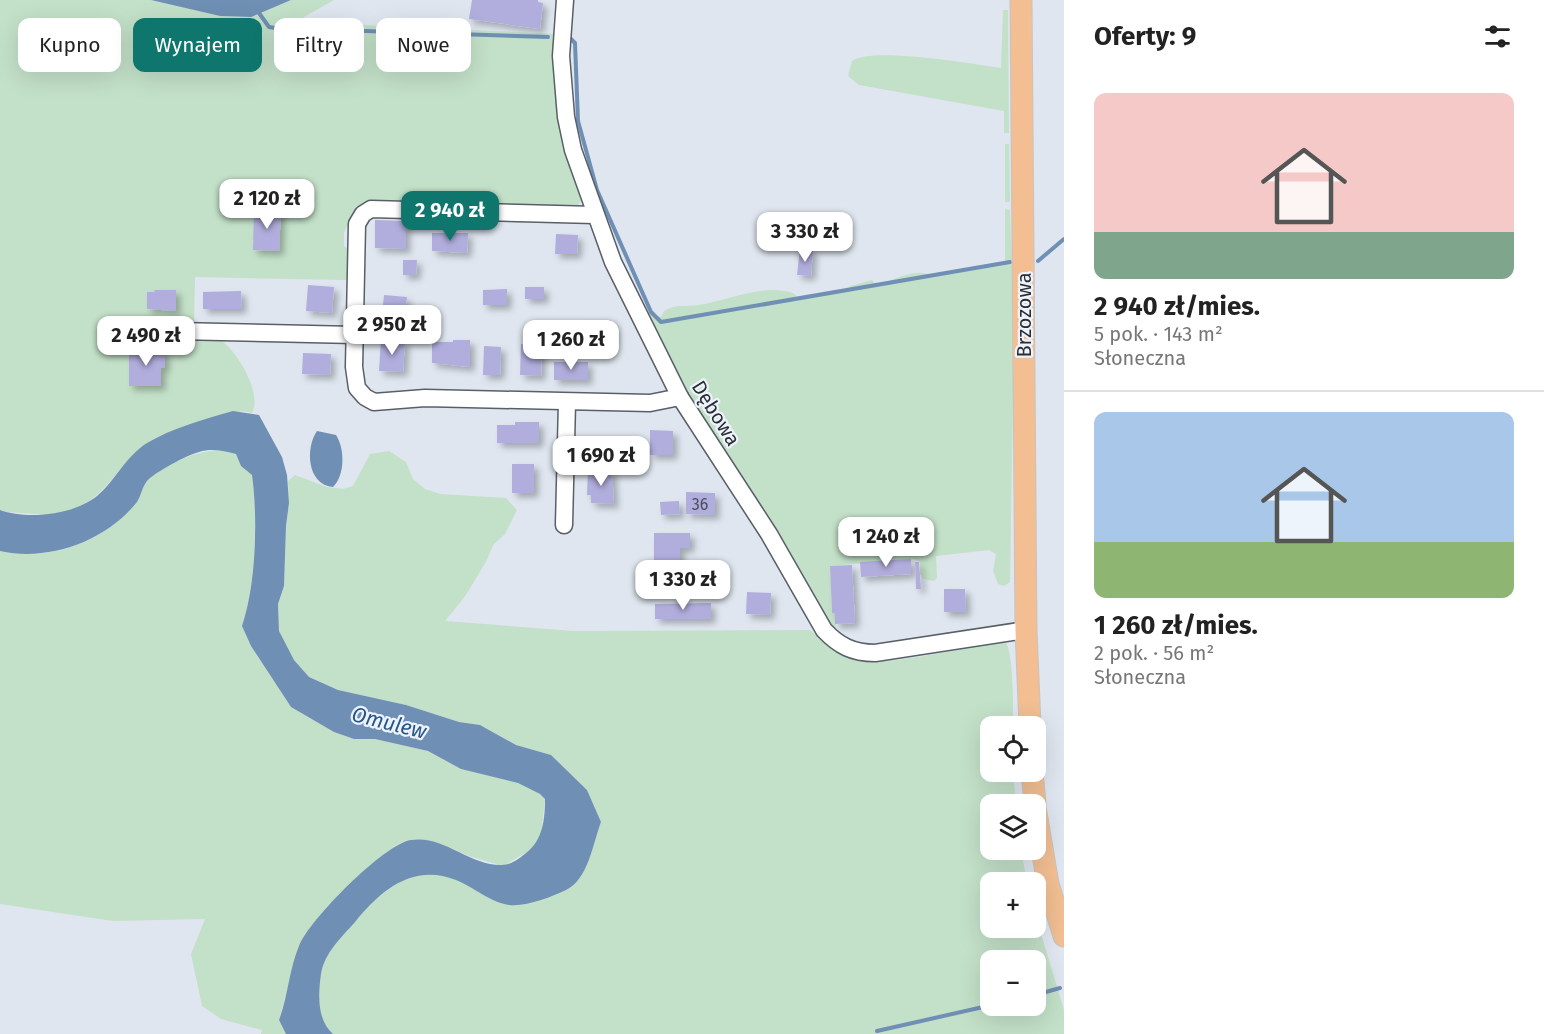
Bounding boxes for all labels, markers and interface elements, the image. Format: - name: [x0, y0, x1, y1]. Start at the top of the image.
- chip: Kupno: [18, 18, 121, 72]
- chip: Wynajem: [133, 18, 262, 72]
- chip: Filtry: [274, 18, 364, 72]
- chip: Nowe: [376, 18, 471, 72]
- icon: filters: [1481, 20, 1514, 53]
- text: Oferty: 9: [1094, 21, 1196, 52]
- icon: home: [1250, 132, 1358, 240]
- pin: 2 120 zł: [205, 179, 329, 230]
- text: 2 120 zł: [233, 186, 301, 210]
- pin: 2 940 zł: [388, 191, 512, 242]
- text: 2 940 zł: [415, 198, 485, 222]
- pin: 3 330 zł: [743, 212, 867, 263]
- text: 3 330 zł: [771, 219, 839, 243]
- street label: Brzozowa: [1012, 272, 1036, 358]
- text: 2 940 zł/mies.: [1094, 291, 1260, 322]
- pin: 2 950 zł: [330, 305, 454, 356]
- text: 2 950 zł: [357, 312, 427, 336]
- pin: 2 490 zł: [84, 316, 208, 367]
- pin: 1 260 zł: [509, 320, 633, 371]
- text: 5 pok. · 143 m²: [1094, 322, 1223, 346]
- text: 2 490 zł: [111, 323, 181, 347]
- text: 1 260 zł: [537, 327, 605, 351]
- text: Słoneczna: [1094, 346, 1186, 370]
- street label: Dębowa: [687, 376, 745, 450]
- pin: 1 690 zł: [539, 436, 663, 487]
- text: 1 690 zł: [567, 443, 635, 467]
- icon: home: [1250, 451, 1358, 559]
- house number: 36: [692, 495, 708, 514]
- pin: 1 240 zł: [824, 517, 948, 568]
- text: 1 240 zł: [852, 524, 920, 548]
- pin: 1 330 zł: [621, 560, 745, 611]
- text: 1 330 zł: [649, 567, 717, 591]
- text: 1 260 zł/mies.: [1094, 610, 1258, 641]
- text: 2 pok. · 56 m²: [1094, 641, 1214, 665]
- text: Słoneczna: [1094, 665, 1186, 689]
- water label: Omulew: [349, 701, 430, 745]
- map controls: [980, 716, 1046, 1016]
- button: locate: [980, 716, 1046, 782]
- button: layers: [980, 794, 1046, 860]
- button: +: [980, 872, 1046, 938]
- button: −: [980, 950, 1046, 1016]

